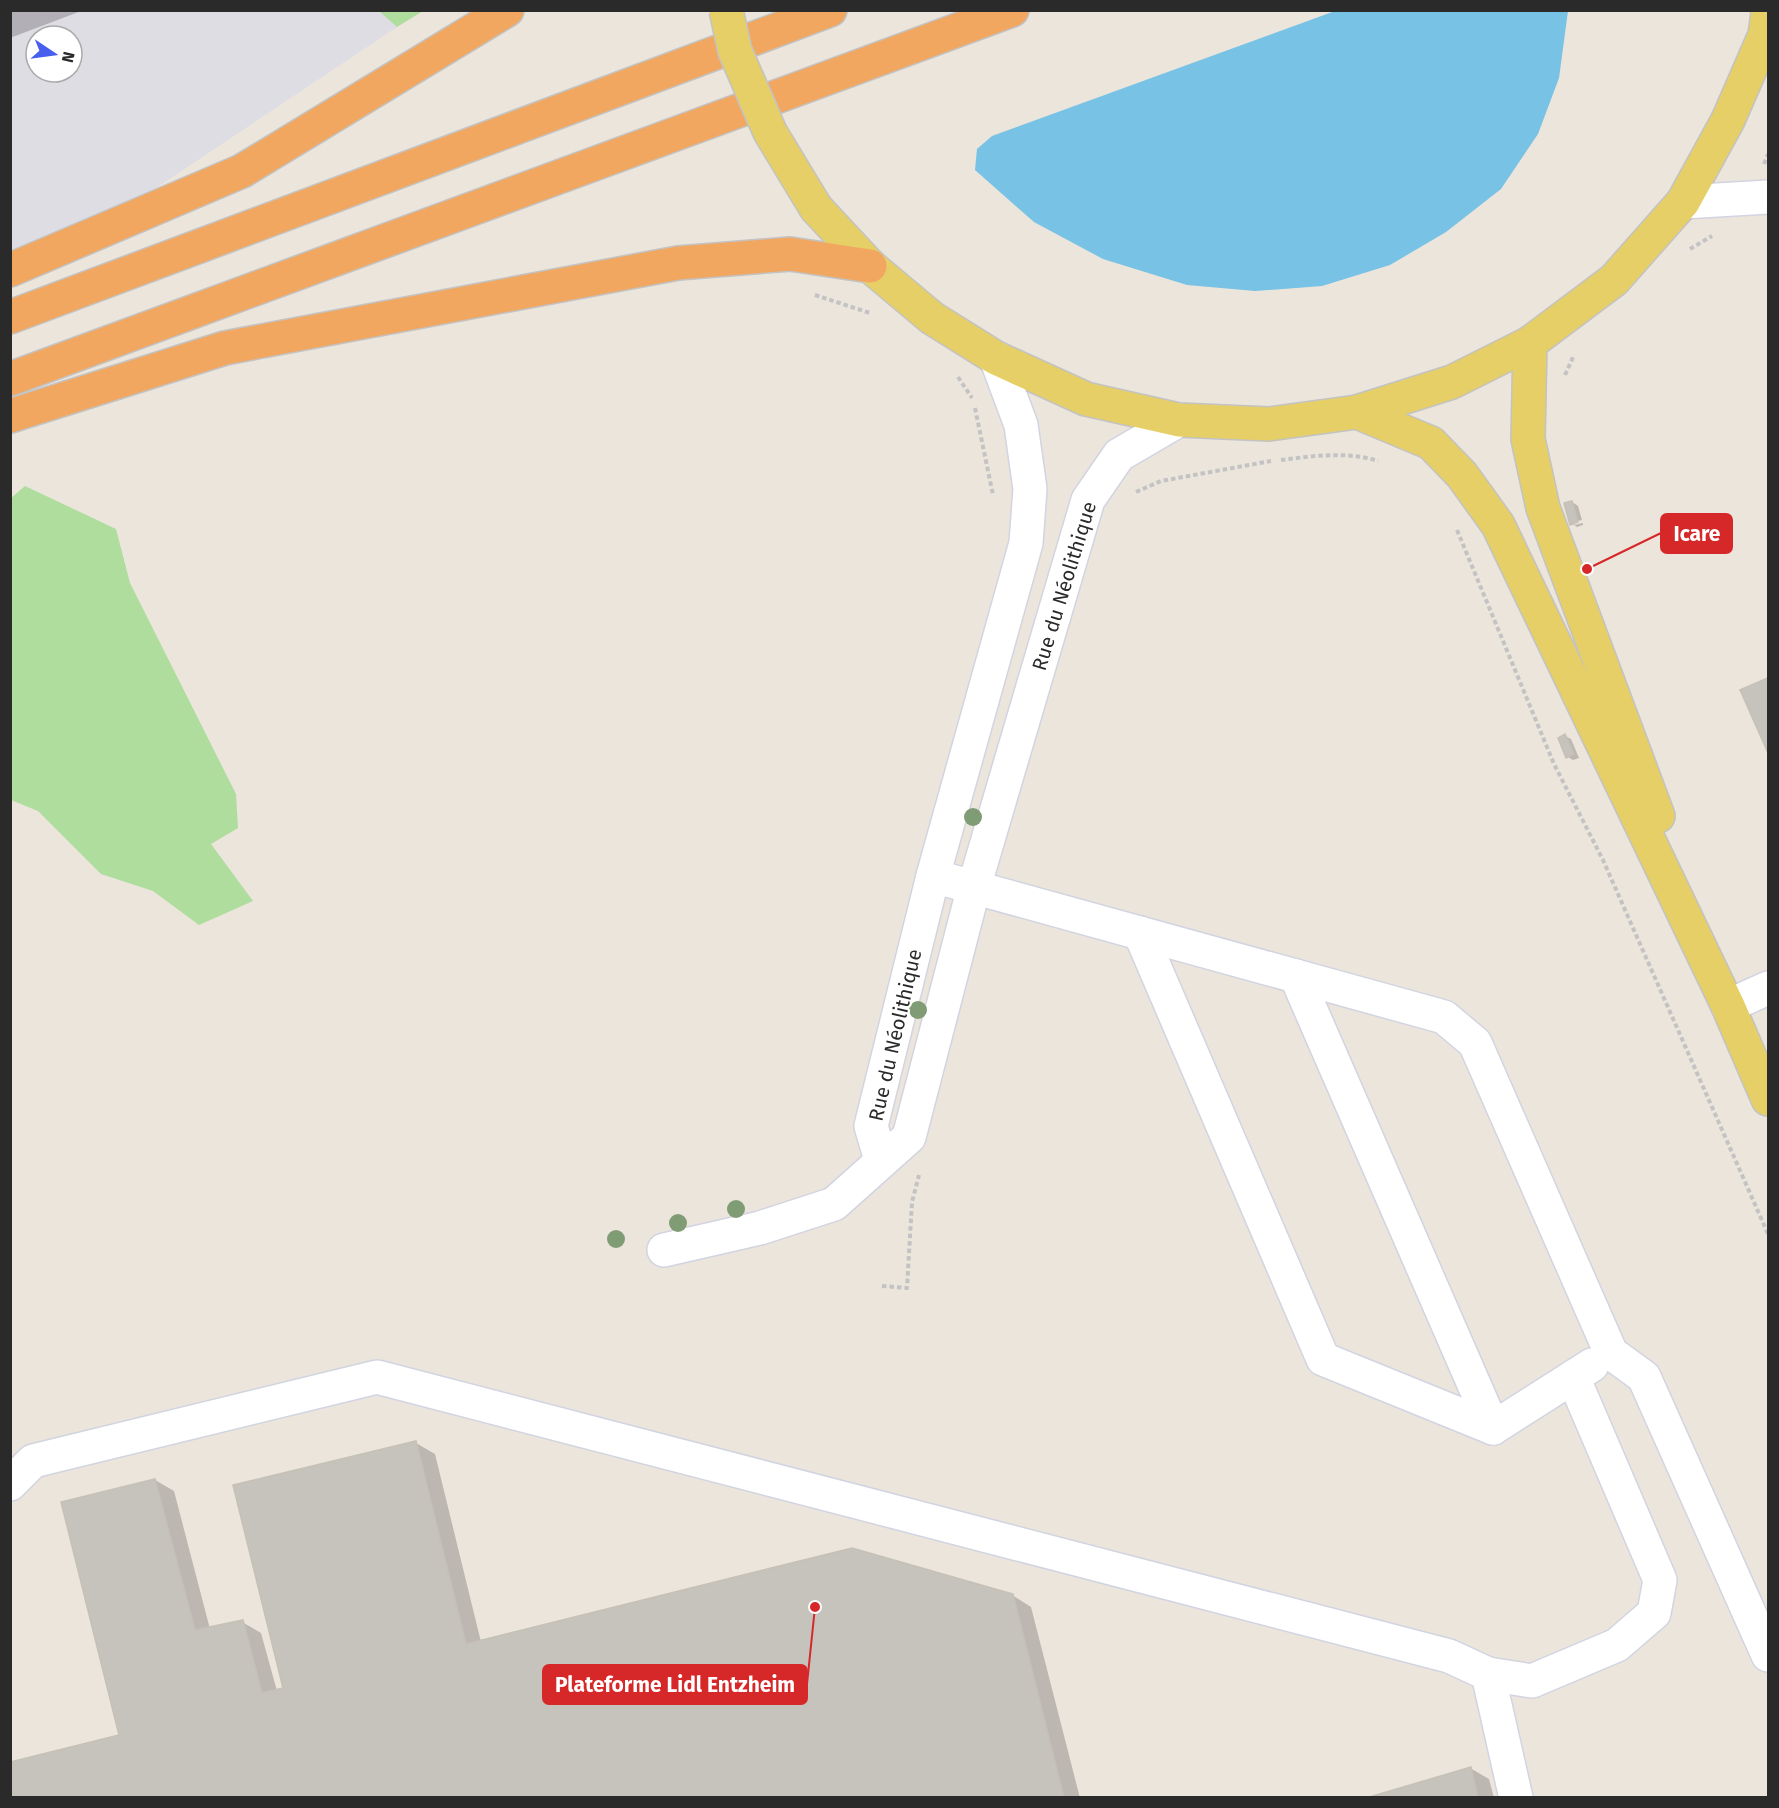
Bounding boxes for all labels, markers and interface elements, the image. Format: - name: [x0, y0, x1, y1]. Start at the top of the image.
- north arrow: [24, 24, 84, 84]
- text: N: [58, 50, 79, 65]
- street label: Rue du Néolithique: [1027, 498, 1101, 674]
- callout: Icare: [1661, 514, 1732, 553]
- text: Icare: [1674, 521, 1721, 547]
- street label: Rue du Néolithique: [864, 947, 926, 1123]
- callout: Plateforme Lidl Entzheim: [543, 1665, 807, 1704]
- text: Plateforme Lidl Entzheim: [555, 1672, 795, 1698]

